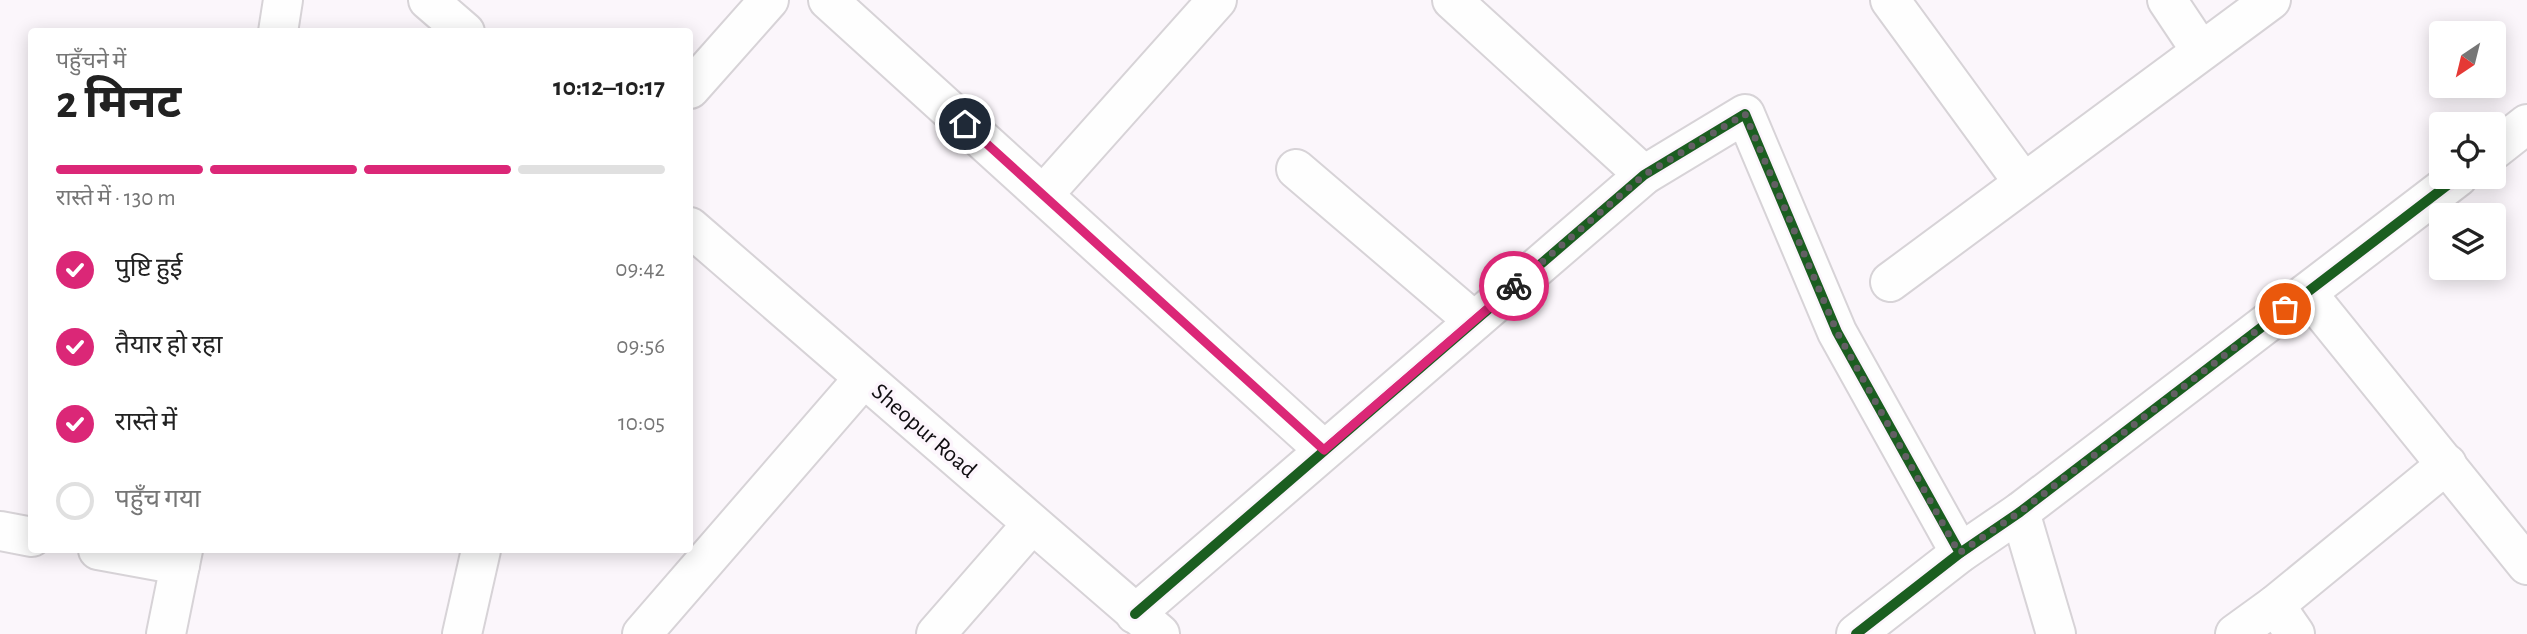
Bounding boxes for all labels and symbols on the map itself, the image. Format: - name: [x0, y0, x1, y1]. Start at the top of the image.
- north arrow: [2429, 21, 2506, 98]
- pin: [935, 94, 995, 154]
- courier: [1479, 251, 1549, 321]
- pin: [2255, 279, 2315, 339]
- street label: Sheopur Road: [867, 379, 981, 483]

